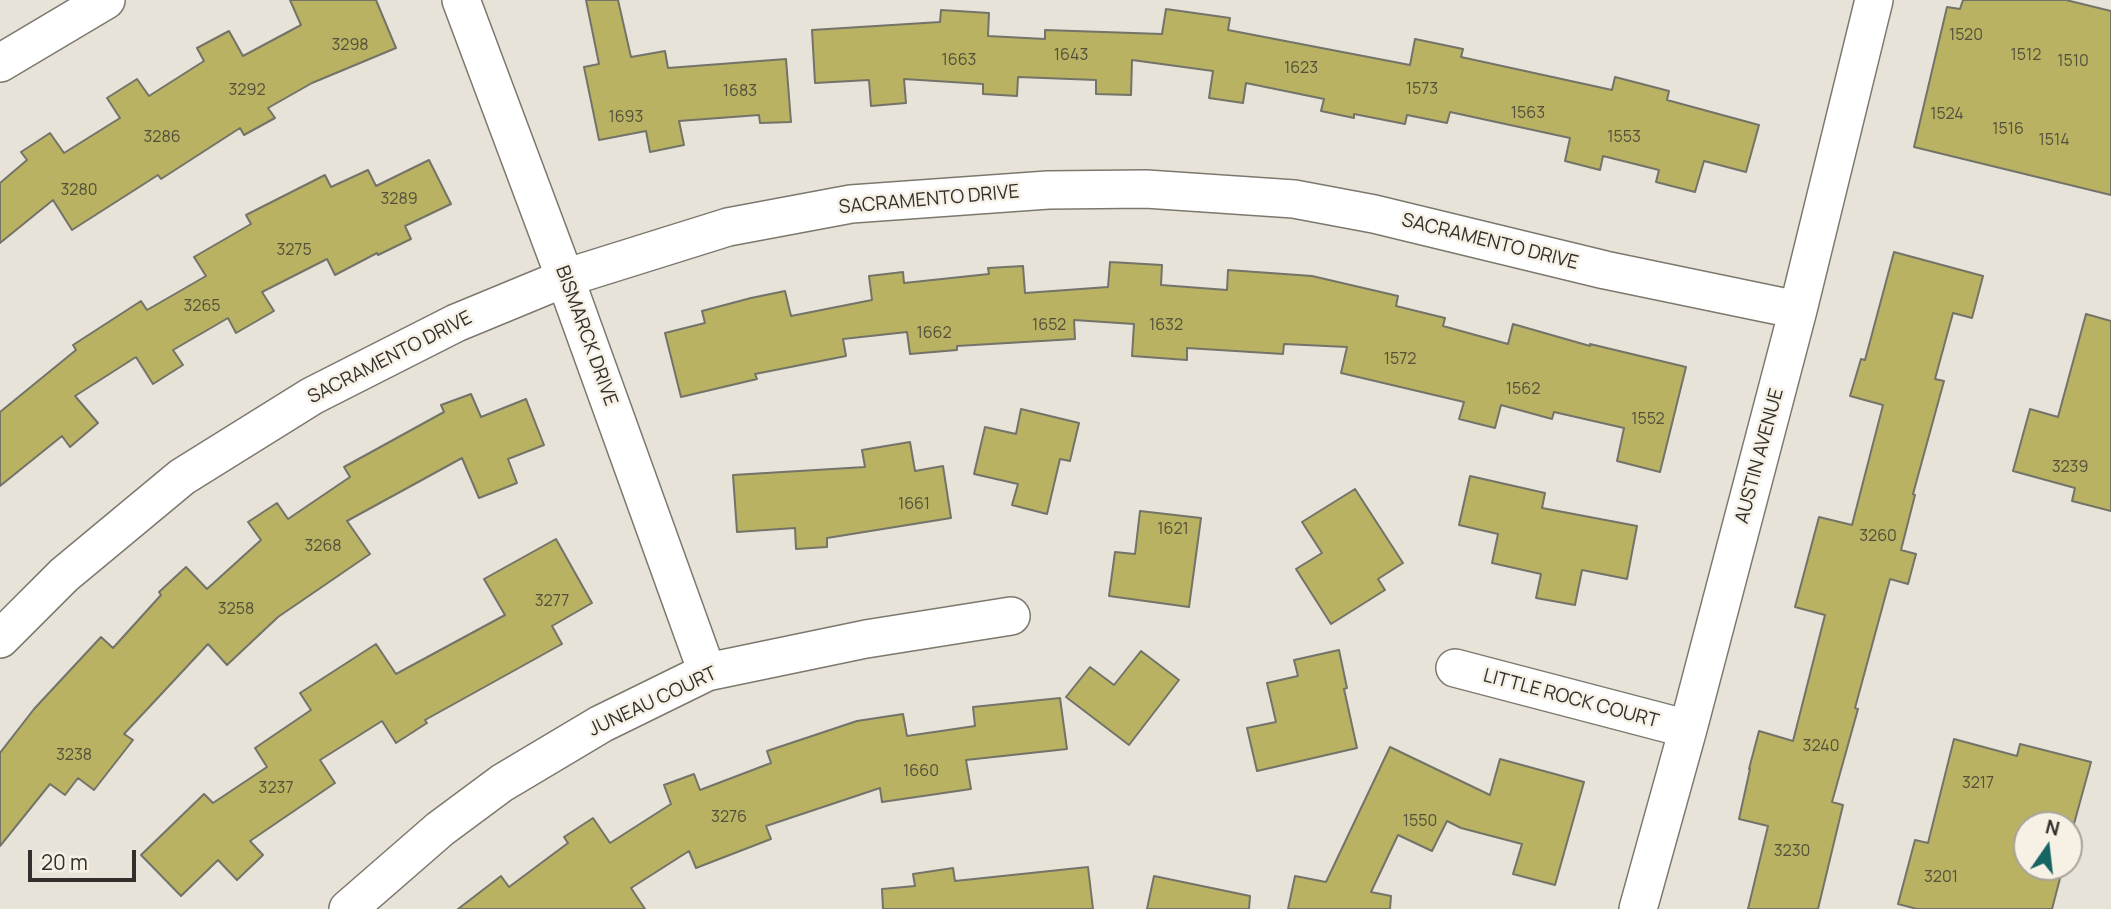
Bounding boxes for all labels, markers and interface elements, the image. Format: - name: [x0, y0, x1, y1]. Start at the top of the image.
- house number: 1520: [1949, 26, 1983, 46]
- house number: 3298: [331, 36, 369, 56]
- house number: 1643: [1054, 46, 1088, 66]
- house number: 1512: [2011, 46, 2041, 66]
- house number: 1663: [942, 51, 976, 71]
- house number: 1510: [2057, 52, 2089, 72]
- house number: 1623: [1284, 59, 1318, 79]
- house number: 1573: [1406, 80, 1438, 100]
- house number: 3292: [228, 81, 266, 101]
- house number: 1683: [723, 82, 757, 102]
- house number: 1563: [1511, 104, 1545, 124]
- house number: 1524: [1930, 105, 1964, 125]
- house number: 1693: [609, 108, 643, 128]
- house number: 1516: [1992, 120, 2024, 140]
- house number: 3286: [143, 128, 181, 148]
- house number: 1553: [1607, 128, 1641, 148]
- house number: 1514: [2038, 131, 2070, 151]
- house number: 3280: [60, 181, 98, 201]
- street label: SACRAMENTO DRIVE: [838, 181, 1020, 219]
- house number: 3289: [380, 190, 418, 210]
- street label: SACRAMENTO DRIVE: [1399, 209, 1581, 275]
- house number: 3275: [276, 241, 312, 261]
- street label: BISMARCK DRIVE: [550, 263, 622, 409]
- house number: 3265: [183, 297, 221, 317]
- street label: SACRAMENTO DRIVE: [304, 307, 476, 409]
- house number: 1652: [1032, 316, 1066, 336]
- house number: 1632: [1149, 316, 1183, 336]
- house number: 1662: [916, 324, 952, 344]
- house number: 1572: [1384, 350, 1416, 370]
- house number: 1562: [1506, 380, 1540, 400]
- street label: AUSTIN AVENUE: [1731, 386, 1789, 526]
- house number: 1552: [1631, 410, 1665, 430]
- house number: 3239: [2052, 458, 2088, 478]
- house number: 1661: [898, 495, 930, 515]
- house number: 1621: [1157, 520, 1189, 540]
- house number: 3260: [1859, 527, 1897, 547]
- house number: 3268: [304, 537, 342, 557]
- house number: 3277: [535, 592, 569, 612]
- house number: 3258: [218, 600, 254, 620]
- street label: JUNEAU COURT: [585, 662, 721, 742]
- street label: LITTLE ROCK COURT: [1481, 665, 1661, 733]
- house number: 3240: [1803, 737, 1839, 757]
- house number: 3238: [56, 746, 92, 766]
- house number: 1660: [903, 762, 939, 782]
- house number: 3217: [1962, 774, 1994, 794]
- house number: 3237: [259, 779, 293, 799]
- house number: 3276: [711, 808, 747, 828]
- north arrow: [2013, 811, 2083, 881]
- house number: 1550: [1403, 812, 1437, 832]
- text: N: [2043, 813, 2062, 842]
- scale bar: [32, 836, 140, 880]
- house number: 3230: [1774, 842, 1810, 862]
- text: 20 m: [41, 848, 88, 876]
- house number: 3201: [1924, 868, 1958, 888]

